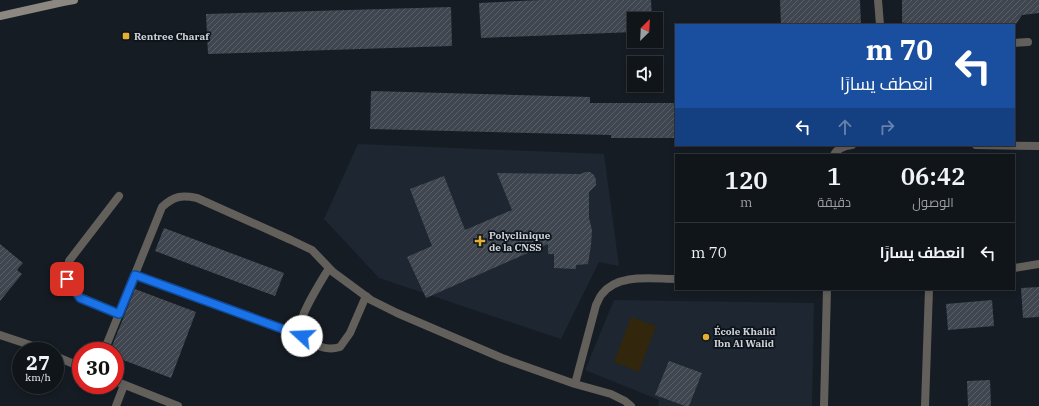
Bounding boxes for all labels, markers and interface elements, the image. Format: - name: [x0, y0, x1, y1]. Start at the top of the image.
- north arrow: [627, 12, 663, 48]
- map controls: [627, 12, 663, 92]
- place label: Rentree Charaf: [134, 30, 210, 43]
- marker: Rentree Charaf: [121, 31, 131, 41]
- text: 70 m: [866, 31, 933, 68]
- icon: left: [947, 40, 999, 92]
- button: sound: [627, 56, 663, 92]
- text: انعطف يسارًا: [840, 72, 933, 95]
- icon: left: [792, 116, 814, 138]
- icon: ahead: [834, 116, 856, 138]
- icon: right: [876, 116, 898, 138]
- text: 1: [827, 160, 841, 192]
- text: 06:42: [901, 160, 965, 192]
- text: 120: [725, 164, 768, 196]
- text: m: [740, 194, 752, 211]
- text: دقيقة: [817, 194, 851, 211]
- text: الوصول: [912, 194, 954, 211]
- place label: Polyclinique de la CNSS: [489, 229, 551, 254]
- marker: Polyclinique de la CNSS: [474, 235, 486, 247]
- icon: left: [977, 242, 999, 264]
- text: 70 m: [691, 243, 727, 262]
- text: انعطف يسارًا: [880, 243, 965, 262]
- pin: [50, 262, 84, 296]
- icon: arrive: [56, 268, 78, 290]
- position arrow: [281, 315, 323, 357]
- place label: École Khalid Ibn Al Walid: [714, 325, 776, 350]
- marker: École Khalid Ibn Al Walid: [701, 332, 711, 342]
- speed limit sign: 30: [72, 342, 124, 394]
- text: 27: [26, 349, 50, 376]
- text: km/h: [25, 371, 51, 384]

